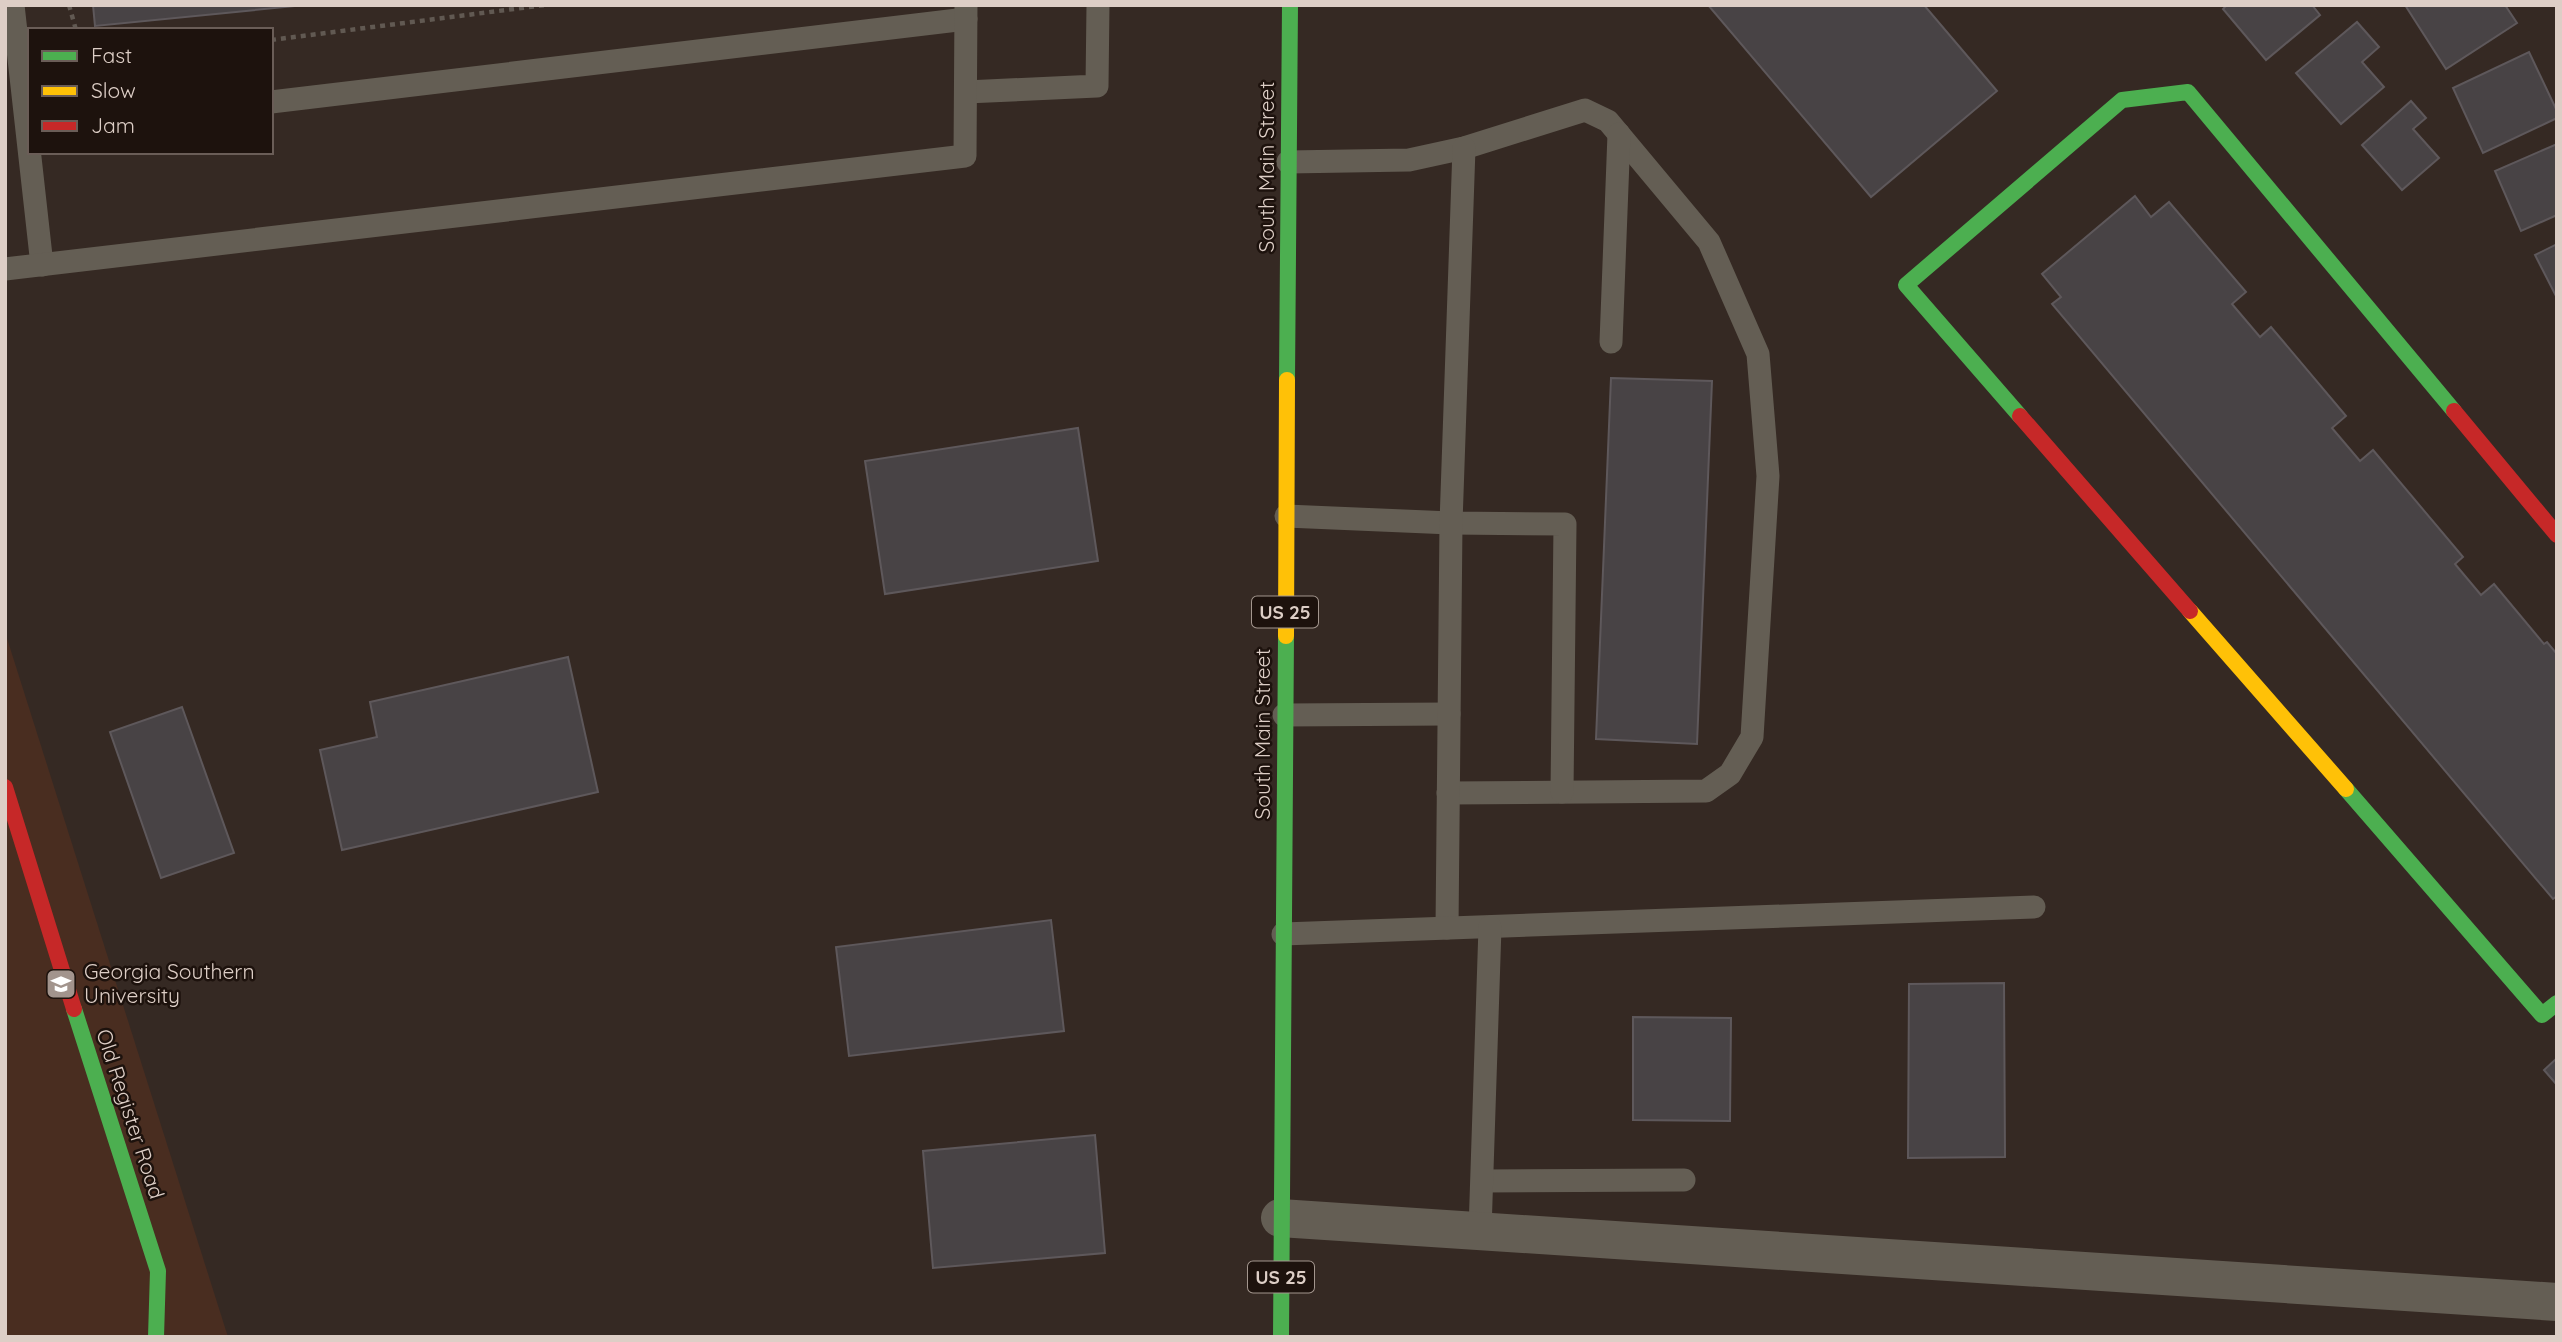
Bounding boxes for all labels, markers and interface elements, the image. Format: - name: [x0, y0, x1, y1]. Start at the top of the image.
- legend: [28, 28, 273, 154]
- text: Fast: [91, 42, 132, 68]
- text: Slow: [91, 77, 136, 103]
- street label: South Main Street: [1253, 81, 1279, 253]
- text: Jam: [91, 112, 135, 138]
- road number: US 25: [1252, 596, 1318, 628]
- street label: South Main Street: [1249, 648, 1275, 820]
- place label: Georgia Southern University: [84, 958, 255, 1008]
- school or university icon: Georgia Southern University: [44, 967, 78, 1001]
- street label: Old Register Road: [91, 1025, 171, 1202]
- road number: US 25: [1248, 1261, 1314, 1292]

